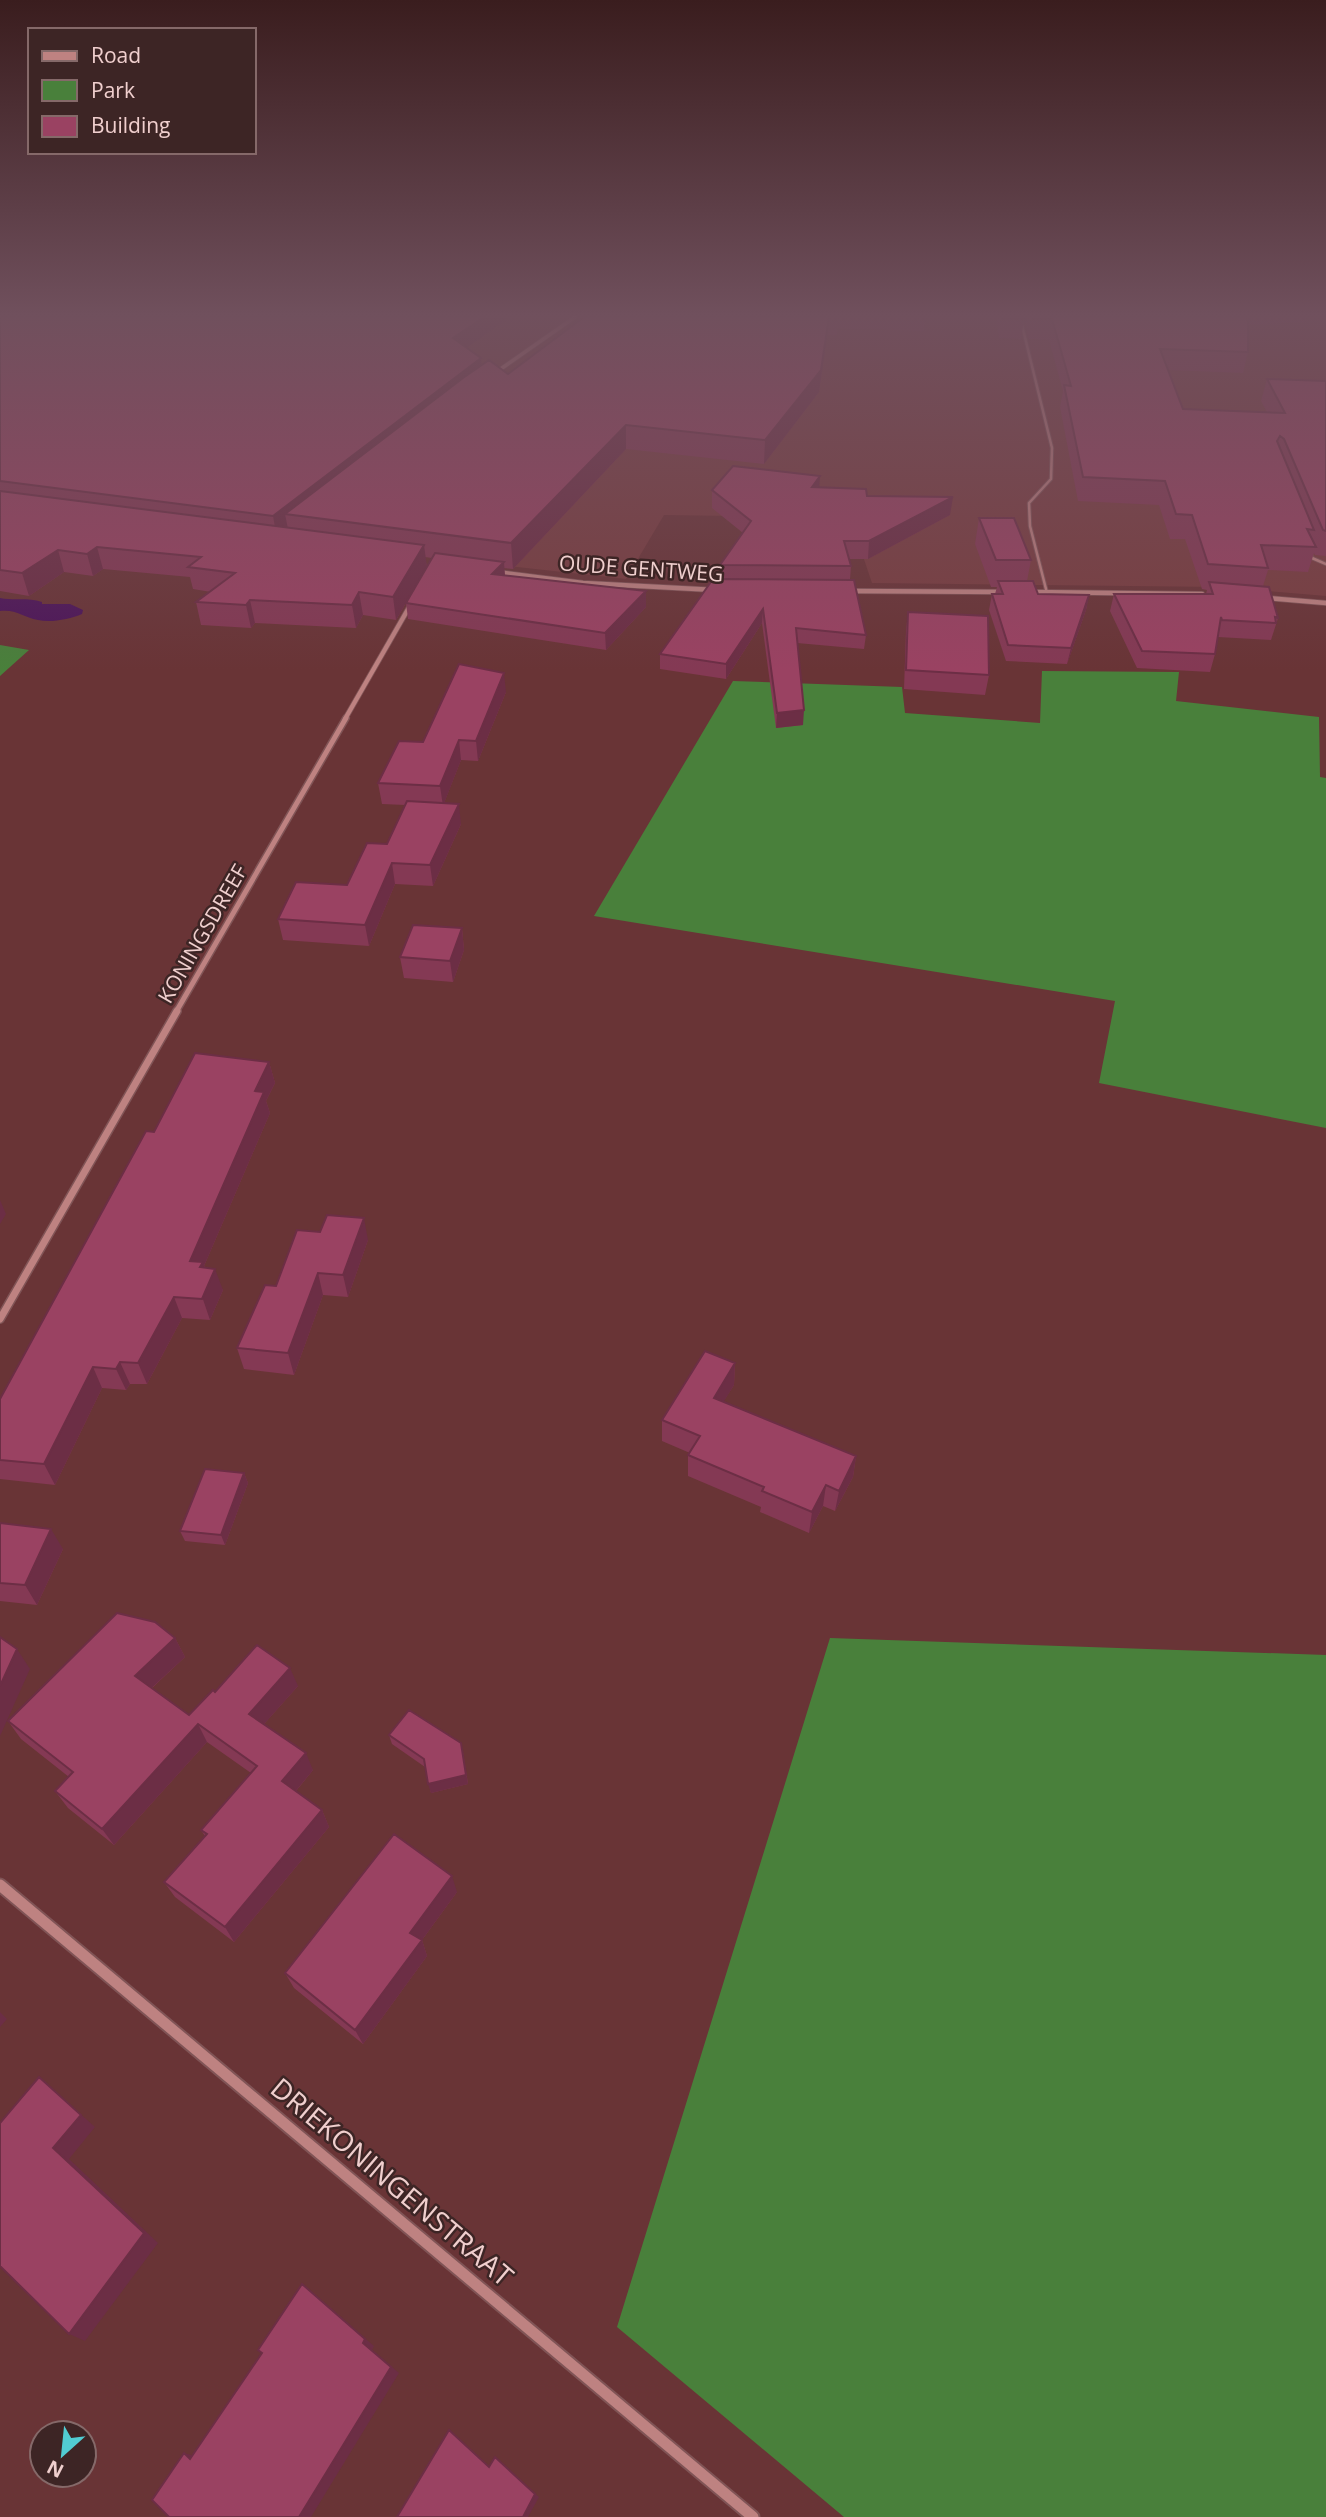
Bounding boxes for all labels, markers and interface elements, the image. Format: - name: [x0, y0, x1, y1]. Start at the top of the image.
- legend: [28, 28, 256, 154]
- text: Road: [91, 41, 141, 69]
- text: Park: [91, 76, 135, 104]
- text: Building: [91, 111, 170, 139]
- street label: OUDE GENTWEG: [558, 548, 724, 588]
- street label: KONINGSDREEF: [151, 859, 253, 1008]
- street label: DRIEKONINGENSTRAAT: [263, 2068, 522, 2294]
- north arrow: [28, 2419, 98, 2489]
- text: N: [42, 2454, 68, 2484]

